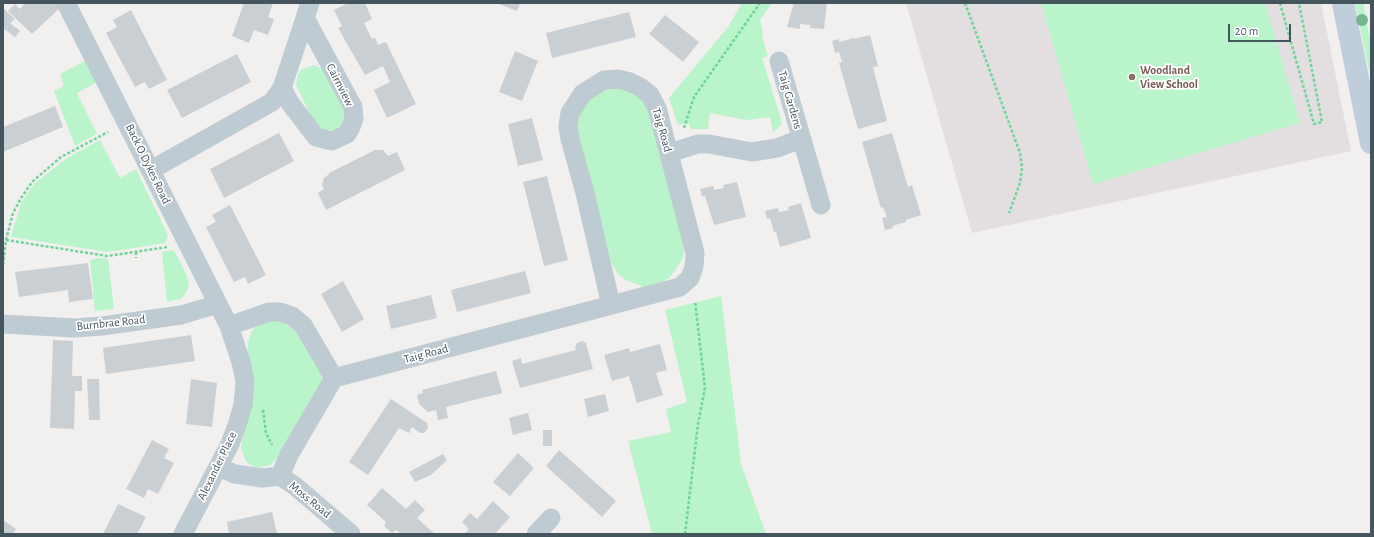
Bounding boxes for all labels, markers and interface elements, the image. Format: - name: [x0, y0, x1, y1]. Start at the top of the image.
- scale bar: [1230, 16, 1293, 42]
- text: 20 m: [1235, 25, 1258, 37]
- street label: Cairnview: [323, 61, 357, 109]
- place label: Woodland View School: [1140, 63, 1198, 91]
- street label: Taig Gardens: [775, 69, 805, 131]
- marker: Woodland View School: [1127, 72, 1137, 82]
- street label: Taig Road: [649, 106, 675, 154]
- street label: Back O Dykes Road: [122, 121, 174, 207]
- street label: Burnbrae Road: [76, 312, 146, 334]
- street label: Taig Road: [402, 341, 450, 367]
- street label: Alexander Place: [194, 429, 240, 503]
- street label: Moss Road: [286, 479, 334, 521]

